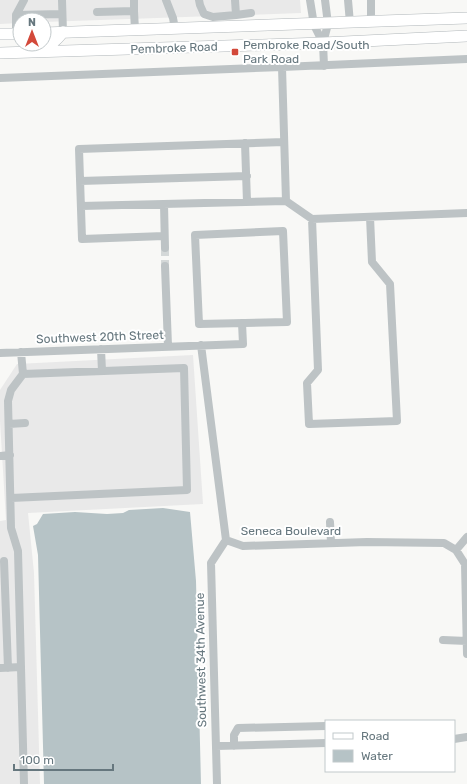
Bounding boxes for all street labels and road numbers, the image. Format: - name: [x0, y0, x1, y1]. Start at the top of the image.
- street label: Pembroke Road: [130, 39, 218, 57]
- street label: Southwest 20th Street: [36, 328, 164, 346]
- street label: Seneca Boulevard: [241, 524, 341, 538]
- street label: Southwest 34th Avenue: [193, 592, 209, 727]

